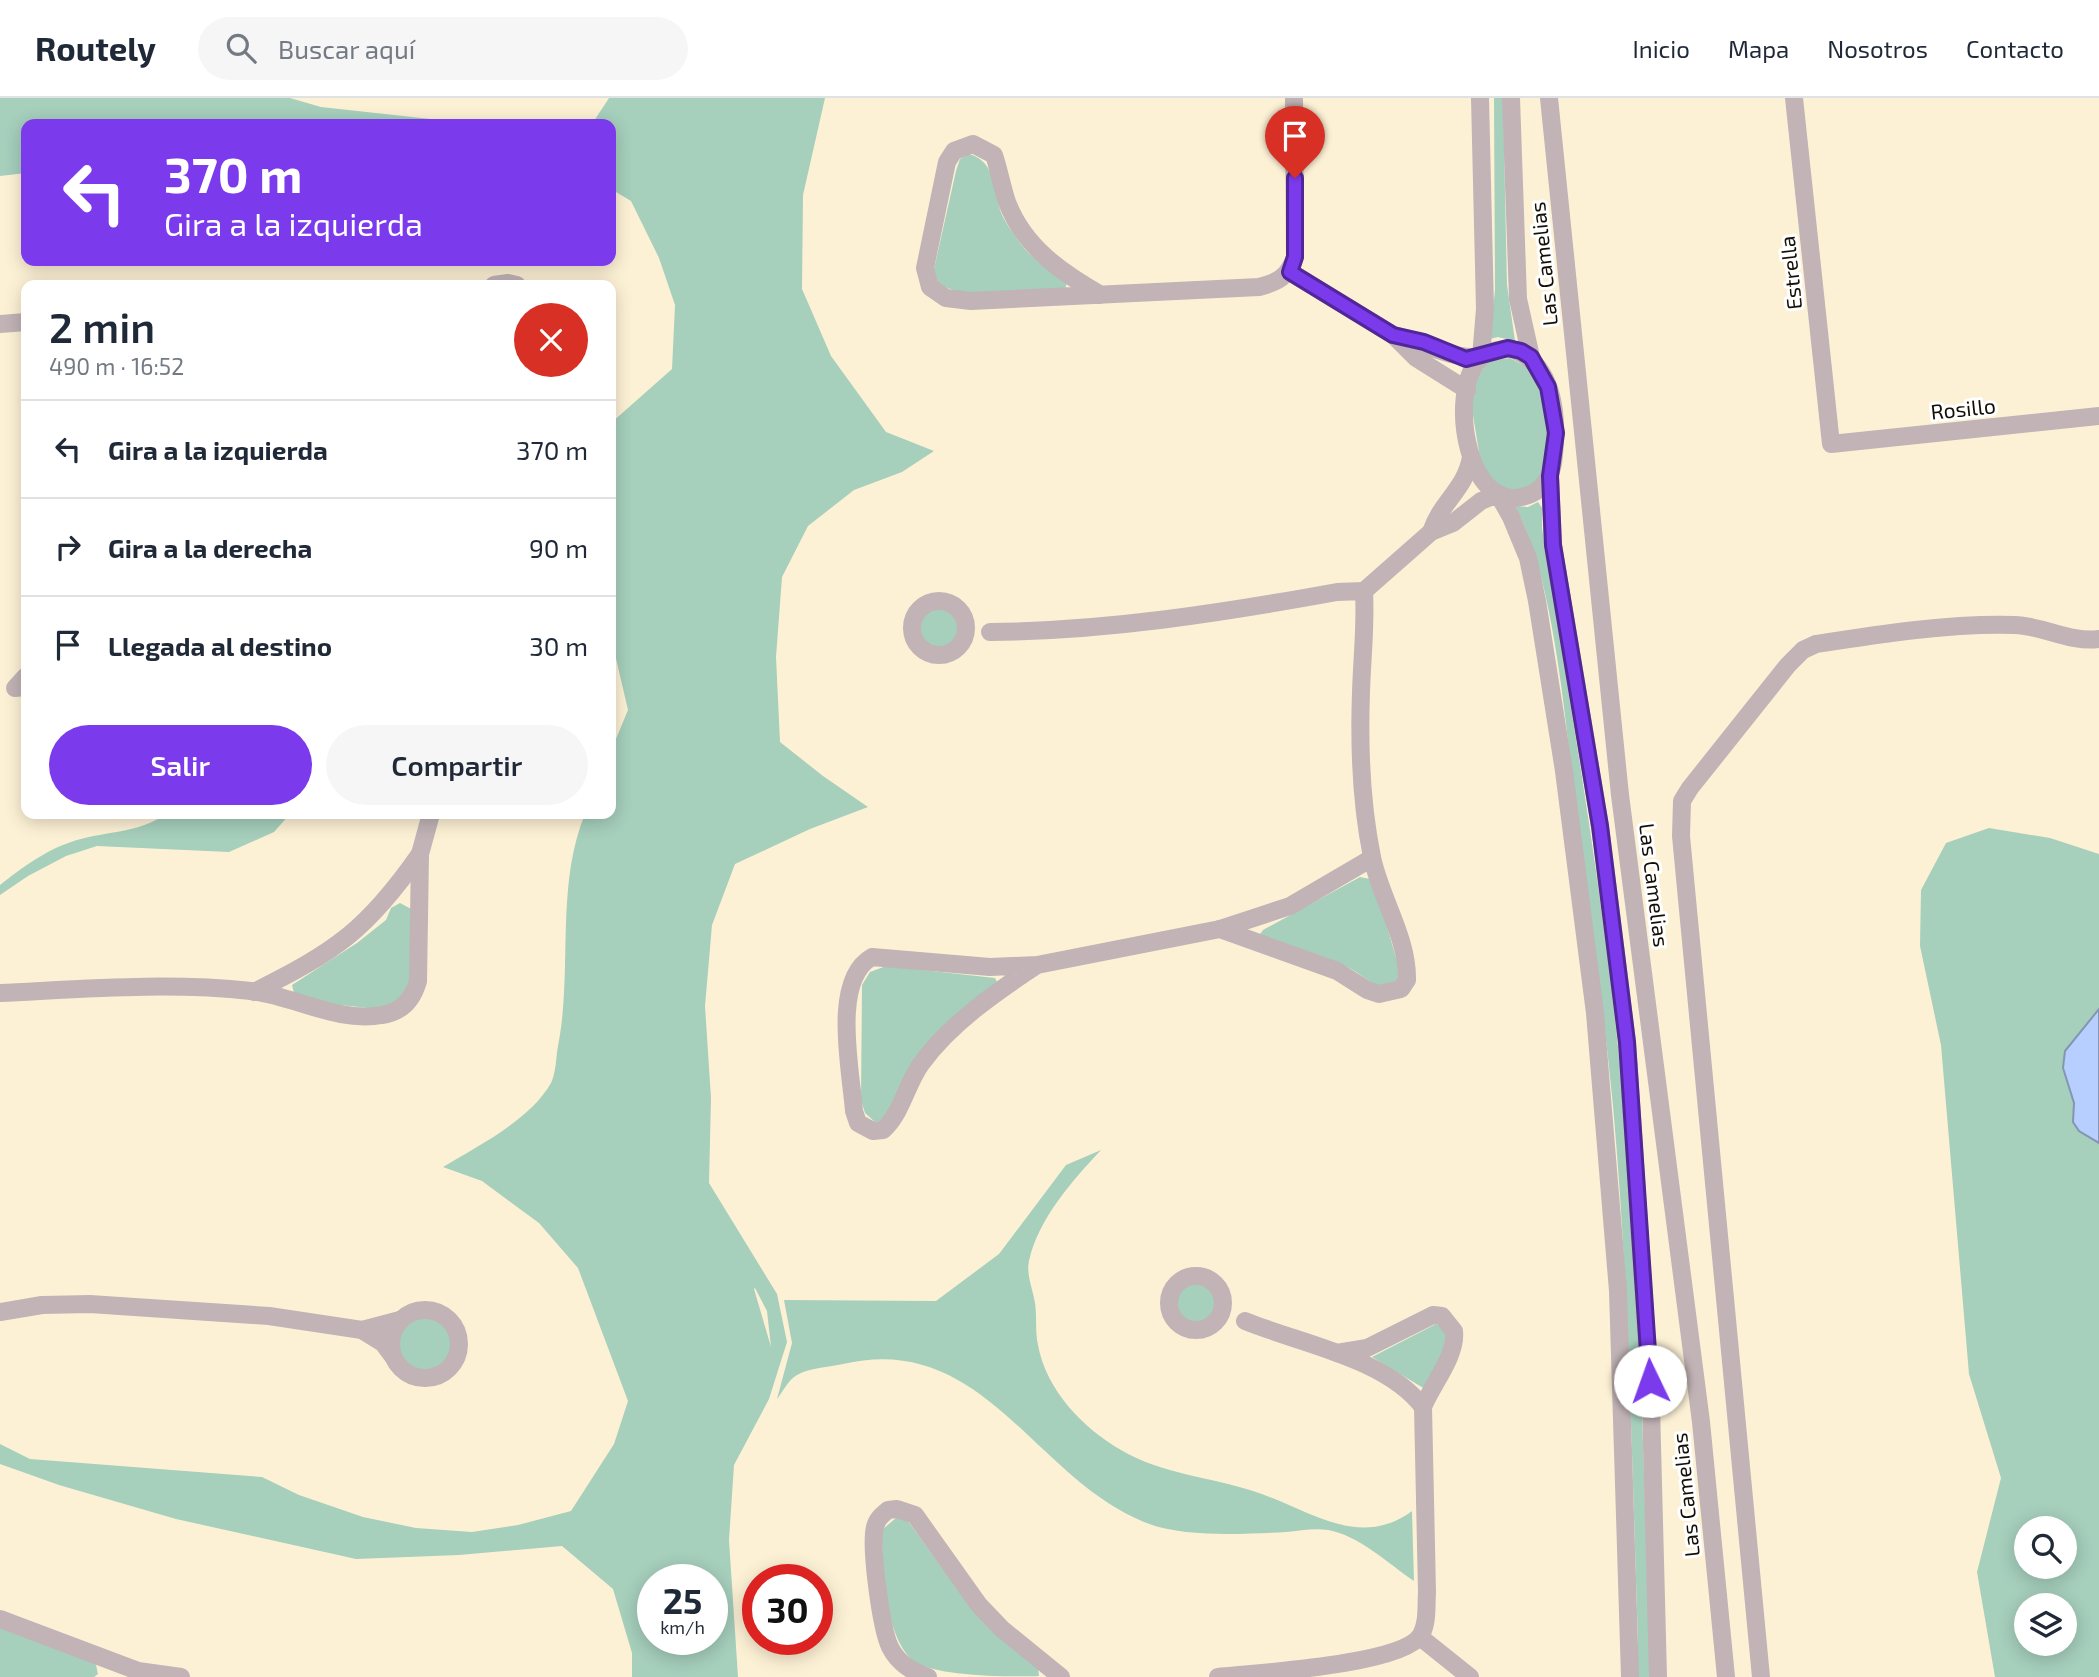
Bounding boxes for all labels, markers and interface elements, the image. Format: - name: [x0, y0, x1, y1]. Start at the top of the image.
- search box: [198, 17, 688, 80]
- text: Routely: [35, 28, 156, 68]
- icon: search: [222, 29, 260, 67]
- text: Buscar aquí: [278, 33, 415, 64]
- text: Inicio: [1632, 34, 1690, 63]
- text: Mapa: [1728, 34, 1789, 63]
- text: Nosotros: [1827, 34, 1928, 63]
- text: Contacto: [1966, 34, 2064, 63]
- pin: [1265, 106, 1325, 178]
- icon: arrive: [1276, 117, 1314, 155]
- text: 370 m: [164, 144, 302, 203]
- icon: left: [49, 147, 140, 238]
- street label: Las Camelias: [1524, 201, 1562, 327]
- text: Gira a la izquierda: [164, 204, 423, 242]
- street label: Estrella: [1774, 235, 1806, 311]
- text: 2 min: [49, 301, 155, 351]
- button: close: [514, 303, 588, 377]
- text: 490 m · 16:52: [49, 352, 184, 380]
- street label: Rosillo: [1929, 392, 1997, 424]
- icon: left: [49, 430, 87, 468]
- text: Gira a la izquierda: [108, 434, 328, 465]
- text: 370 m: [516, 434, 588, 465]
- icon: right: [49, 528, 87, 566]
- text: Gira a la derecha: [108, 532, 312, 563]
- text: 90 m: [529, 532, 588, 563]
- icon: arrive: [49, 626, 87, 664]
- text: Llegada al destino: [108, 630, 332, 661]
- text: 30 m: [529, 630, 588, 661]
- button: Salir: [49, 725, 312, 805]
- button: Compartir: [326, 725, 588, 805]
- street label: Las Camelias: [1635, 822, 1675, 948]
- position arrow: [1613, 1344, 1687, 1418]
- street label: Las Camelias: [1666, 1432, 1704, 1558]
- map controls: [2014, 1516, 2077, 1656]
- button: search: [2014, 1516, 2077, 1579]
- speed limit sign: 30: [742, 1564, 833, 1655]
- text: 25: [663, 1579, 702, 1621]
- button: layers: [2014, 1593, 2077, 1656]
- text: km/h: [660, 1616, 705, 1638]

